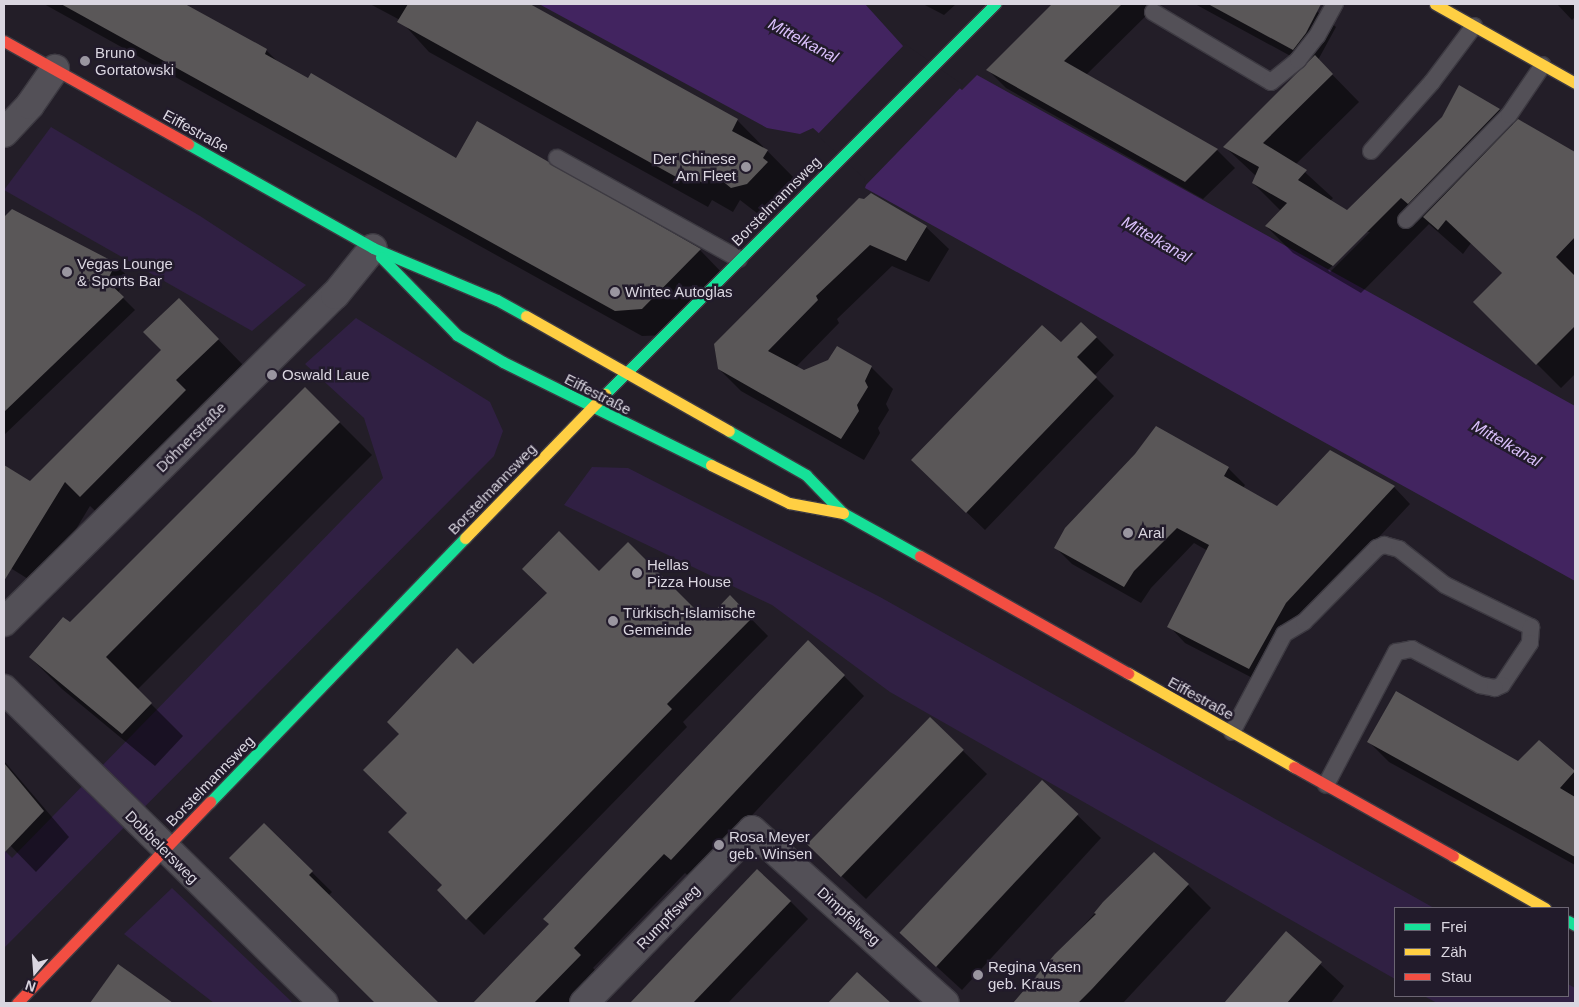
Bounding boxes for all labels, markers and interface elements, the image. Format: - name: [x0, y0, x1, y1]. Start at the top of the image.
- water label: Mittelkanal: [765, 15, 841, 67]
- place label: Bruno Gortatowski: [95, 43, 174, 78]
- marker: Bruno Gortatowski: [79, 55, 91, 67]
- street label: Eiffestraße: [160, 106, 232, 156]
- place label: Der Chinese Am Fleet: [653, 149, 736, 184]
- street label: Borstelmannsweg: [727, 152, 825, 250]
- marker: Der Chinese Am Fleet: [740, 161, 752, 173]
- water label: Mittelkanal: [1118, 213, 1194, 267]
- place label: Vegas Lounge & Sports Bar: [77, 254, 173, 289]
- marker: Vegas Lounge & Sports Bar: [61, 266, 73, 278]
- place label: Wintec Autoglas: [625, 283, 733, 301]
- marker: Wintec Autoglas: [609, 286, 621, 298]
- place label: Oswald Laue: [282, 366, 370, 384]
- marker: Oswald Laue: [266, 369, 278, 381]
- street label: Eiffestraße: [562, 370, 634, 418]
- street label: Döhnerstraße: [152, 398, 230, 476]
- water label: Mittelkanal: [1468, 417, 1544, 471]
- street label: Borstelmannsweg: [444, 440, 540, 538]
- place label: Aral: [1138, 524, 1165, 542]
- marker: Aral: [1122, 527, 1134, 539]
- place label: Hellas Pizza House: [647, 555, 731, 590]
- marker: Hellas Pizza House: [631, 567, 643, 579]
- place label: Türkisch-Islamische Gemeinde: [623, 603, 756, 638]
- marker: Türkisch-Islamische Gemeinde: [607, 615, 619, 627]
- street label: Eiffestraße: [1165, 673, 1237, 723]
- street label: Borstelmannsweg: [162, 732, 258, 830]
- street label: Dobbelersweg: [122, 807, 202, 887]
- place label: Rosa Meyer geb. Winsen: [729, 827, 812, 862]
- marker: Rosa Meyer geb. Winsen: [713, 839, 725, 851]
- street label: Rumpffsweg: [633, 881, 703, 953]
- street label: Dimpfelweg: [814, 883, 884, 949]
- legend: [1394, 907, 1569, 997]
- text: Frei: [1441, 918, 1467, 935]
- text: Zäh: [1441, 943, 1467, 960]
- north arrow: [10, 947, 60, 997]
- place label: Regina Vasen geb. Kraus: [988, 957, 1081, 992]
- text: Stau: [1441, 968, 1472, 985]
- marker: Regina Vasen geb. Kraus: [972, 969, 984, 981]
- text: N: [23, 977, 38, 995]

